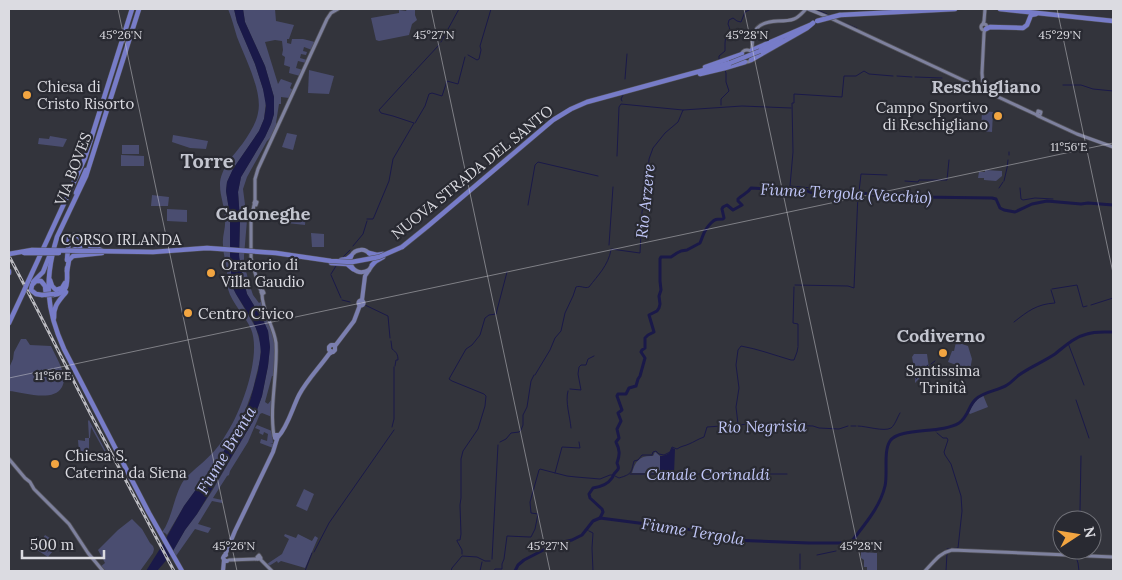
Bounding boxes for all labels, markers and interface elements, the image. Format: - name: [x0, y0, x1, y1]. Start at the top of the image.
- text: 45°26'N: [100, 27, 142, 42]
- text: 45°27'N: [413, 27, 455, 42]
- text: 45°28'N: [726, 27, 768, 42]
- text: 45°29'N: [1039, 27, 1081, 42]
- district label: Reschigliano: [931, 75, 1041, 98]
- place label: Chiesa di Cristo Risorto: [37, 77, 134, 113]
- marker: Chiesa di Cristo Risorto: [21, 89, 33, 101]
- place label: Campo Sportivo di Reschigliano: [876, 98, 988, 134]
- street label: NUOVA STRADA DEL SANTO: [387, 101, 557, 243]
- marker: Campo Sportivo di Reschigliano: [992, 110, 1004, 122]
- street label: VIA BOVES: [50, 130, 96, 209]
- text: 11°56'E: [1050, 139, 1088, 154]
- district label: Torre: [180, 148, 234, 173]
- water label: Rio Arzere: [631, 162, 659, 239]
- water label: Fiume Tergola (Vecchio): [760, 179, 933, 208]
- district label: Cadoneghe: [216, 202, 311, 225]
- street label: CORSO IRLANDA: [61, 230, 182, 249]
- place label: Oratorio di Villa Gaudio: [220, 255, 305, 291]
- marker: Oratorio di Villa Gaudio: [205, 267, 217, 279]
- place label: Centro Civico: [198, 304, 294, 323]
- marker: Centro Civico: [182, 307, 194, 319]
- district label: Codiverno: [897, 324, 985, 347]
- marker: Santissima Trinità: [937, 347, 949, 359]
- place label: Santissima Trinità: [906, 361, 981, 397]
- text: 11°56'E: [34, 368, 72, 383]
- water label: Fiume Brenta: [192, 402, 260, 497]
- water label: Rio Negrisia: [717, 415, 807, 437]
- place label: Chiesa S. Caterina da Siena: [65, 446, 187, 482]
- marker: Chiesa S. Caterina da Siena: [49, 458, 61, 470]
- water label: Canale Corinaldi: [646, 464, 770, 484]
- north arrow: [1052, 510, 1102, 560]
- water label: Fiume Tergola: [640, 513, 746, 549]
- text: N: [1080, 525, 1100, 540]
- scale bar: [22, 528, 105, 560]
- text: 500 m: [30, 535, 74, 554]
- text: 45°26'N: [213, 538, 255, 553]
- text: 45°27'N: [527, 538, 569, 553]
- text: 45°28'N: [840, 538, 882, 553]

